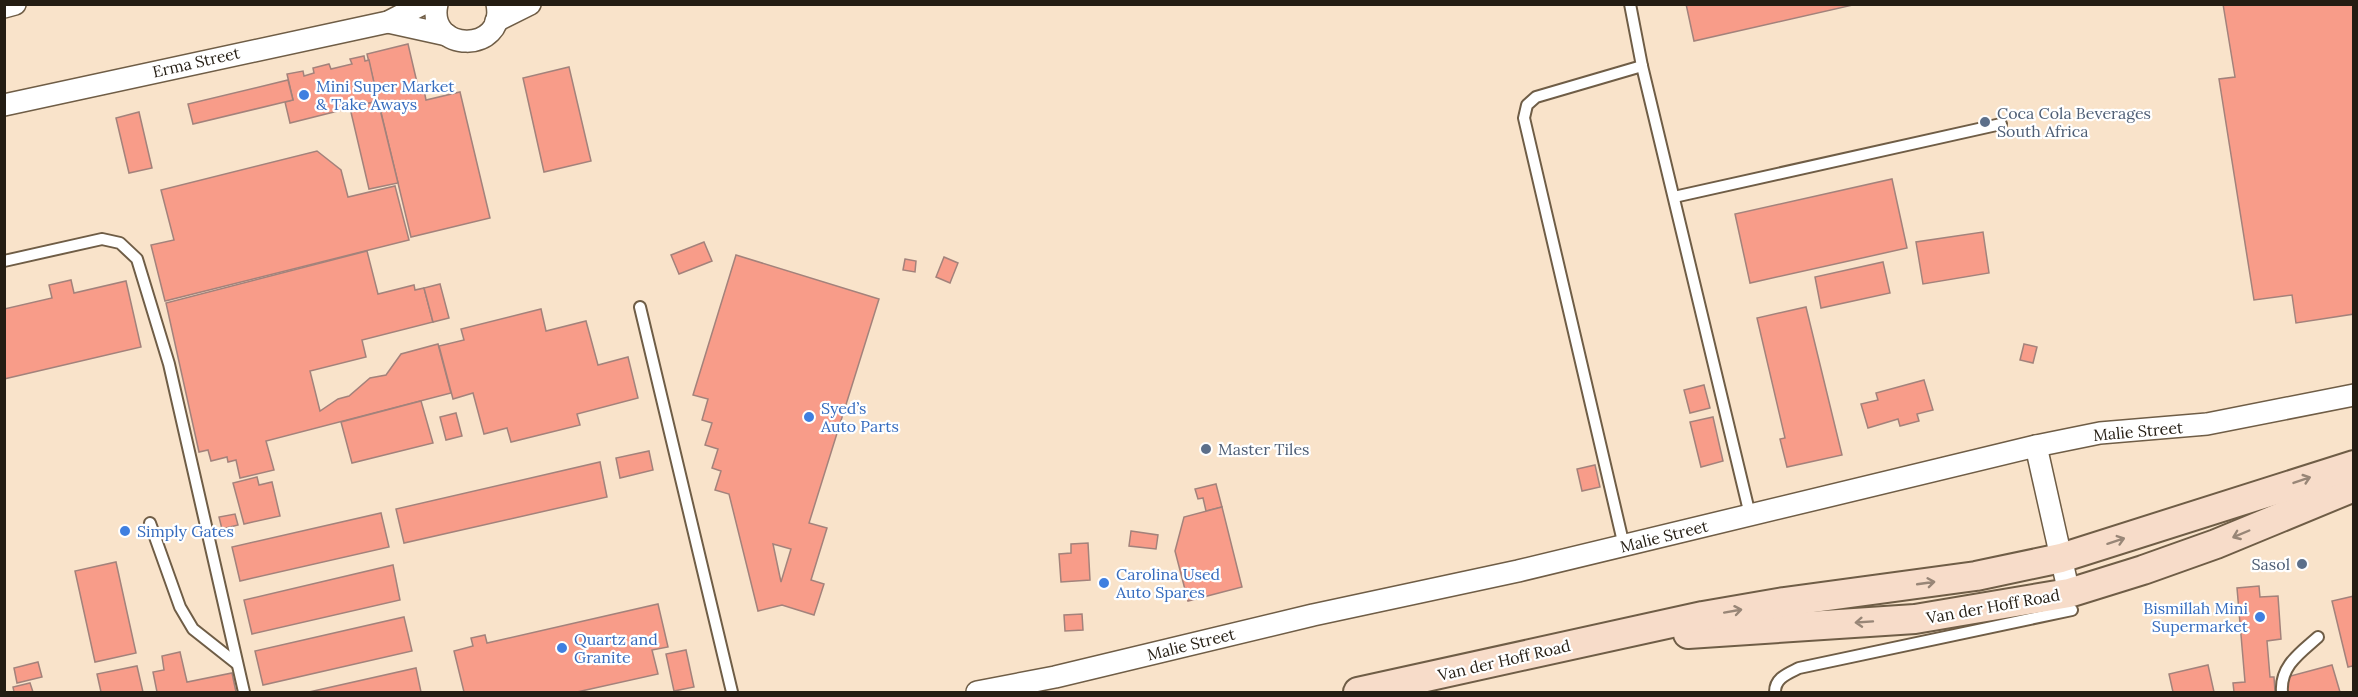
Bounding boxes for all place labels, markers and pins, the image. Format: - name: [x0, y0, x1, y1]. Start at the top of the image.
- place label: Mini Super Market & Take Aways: [316, 76, 455, 114]
- marker: Mini Super Market & Take Aways: [297, 88, 311, 102]
- place label: Coca Cola Beverages South Africa: [1997, 103, 2151, 141]
- marker: Coca Cola Beverages South Africa: [1978, 115, 1992, 129]
- place label: Syed’s Auto Parts: [820, 398, 899, 436]
- marker: Syed’s Auto Parts: [802, 410, 816, 424]
- place label: Master Tiles: [1218, 439, 1310, 459]
- marker: Master Tiles: [1199, 442, 1213, 456]
- place label: Simply Gates: [137, 521, 234, 541]
- marker: Simply Gates: [118, 524, 132, 538]
- place label: Sasol: [2252, 554, 2290, 574]
- marker: Sasol: [2295, 557, 2309, 571]
- place label: Carolina Used Auto Spares: [1115, 564, 1221, 602]
- marker: Carolina Used Auto Spares: [1097, 576, 1111, 590]
- place label: Bismillah Mini Supermarket: [2143, 598, 2249, 636]
- marker: Bismillah Mini Supermarket: [2253, 610, 2267, 624]
- place label: Quartz and Granite: [574, 629, 658, 667]
- marker: Quartz and Granite: [555, 641, 569, 655]

